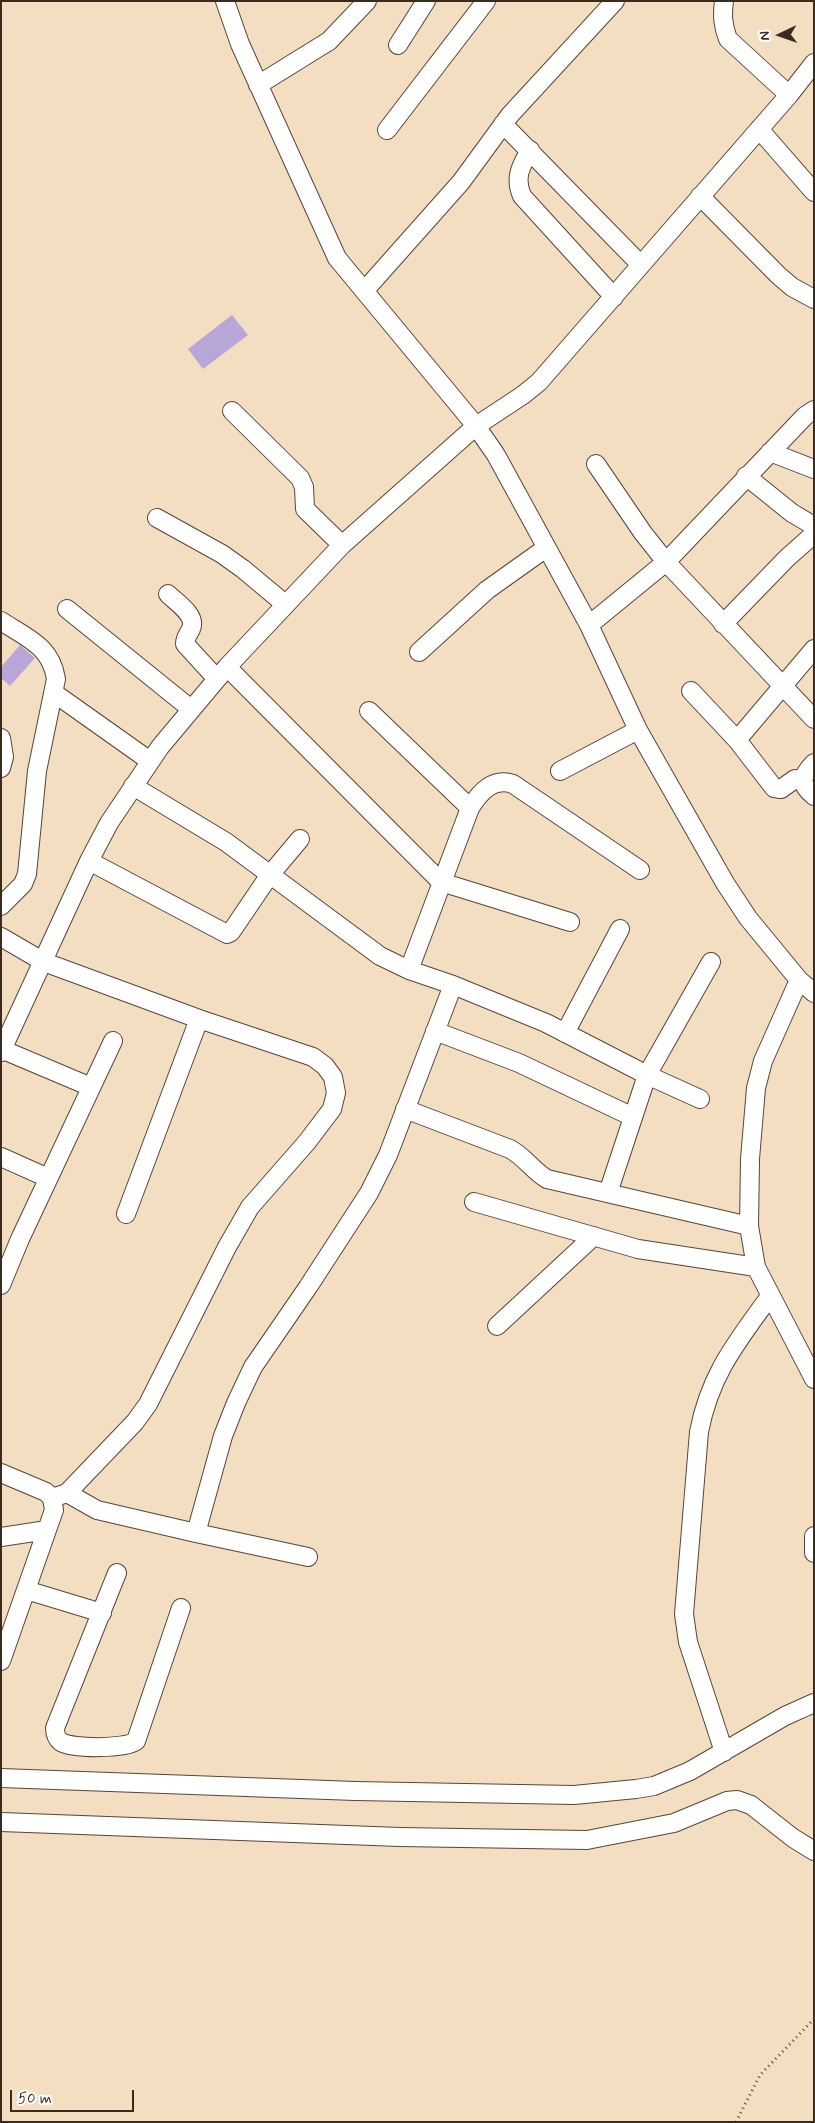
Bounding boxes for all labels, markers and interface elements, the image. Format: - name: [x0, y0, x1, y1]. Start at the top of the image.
- north arrow: [755, 10, 805, 60]
- text: N: [756, 31, 774, 41]
- scale bar: [12, 2080, 136, 2112]
- text: 50 m: [18, 2089, 52, 2109]

